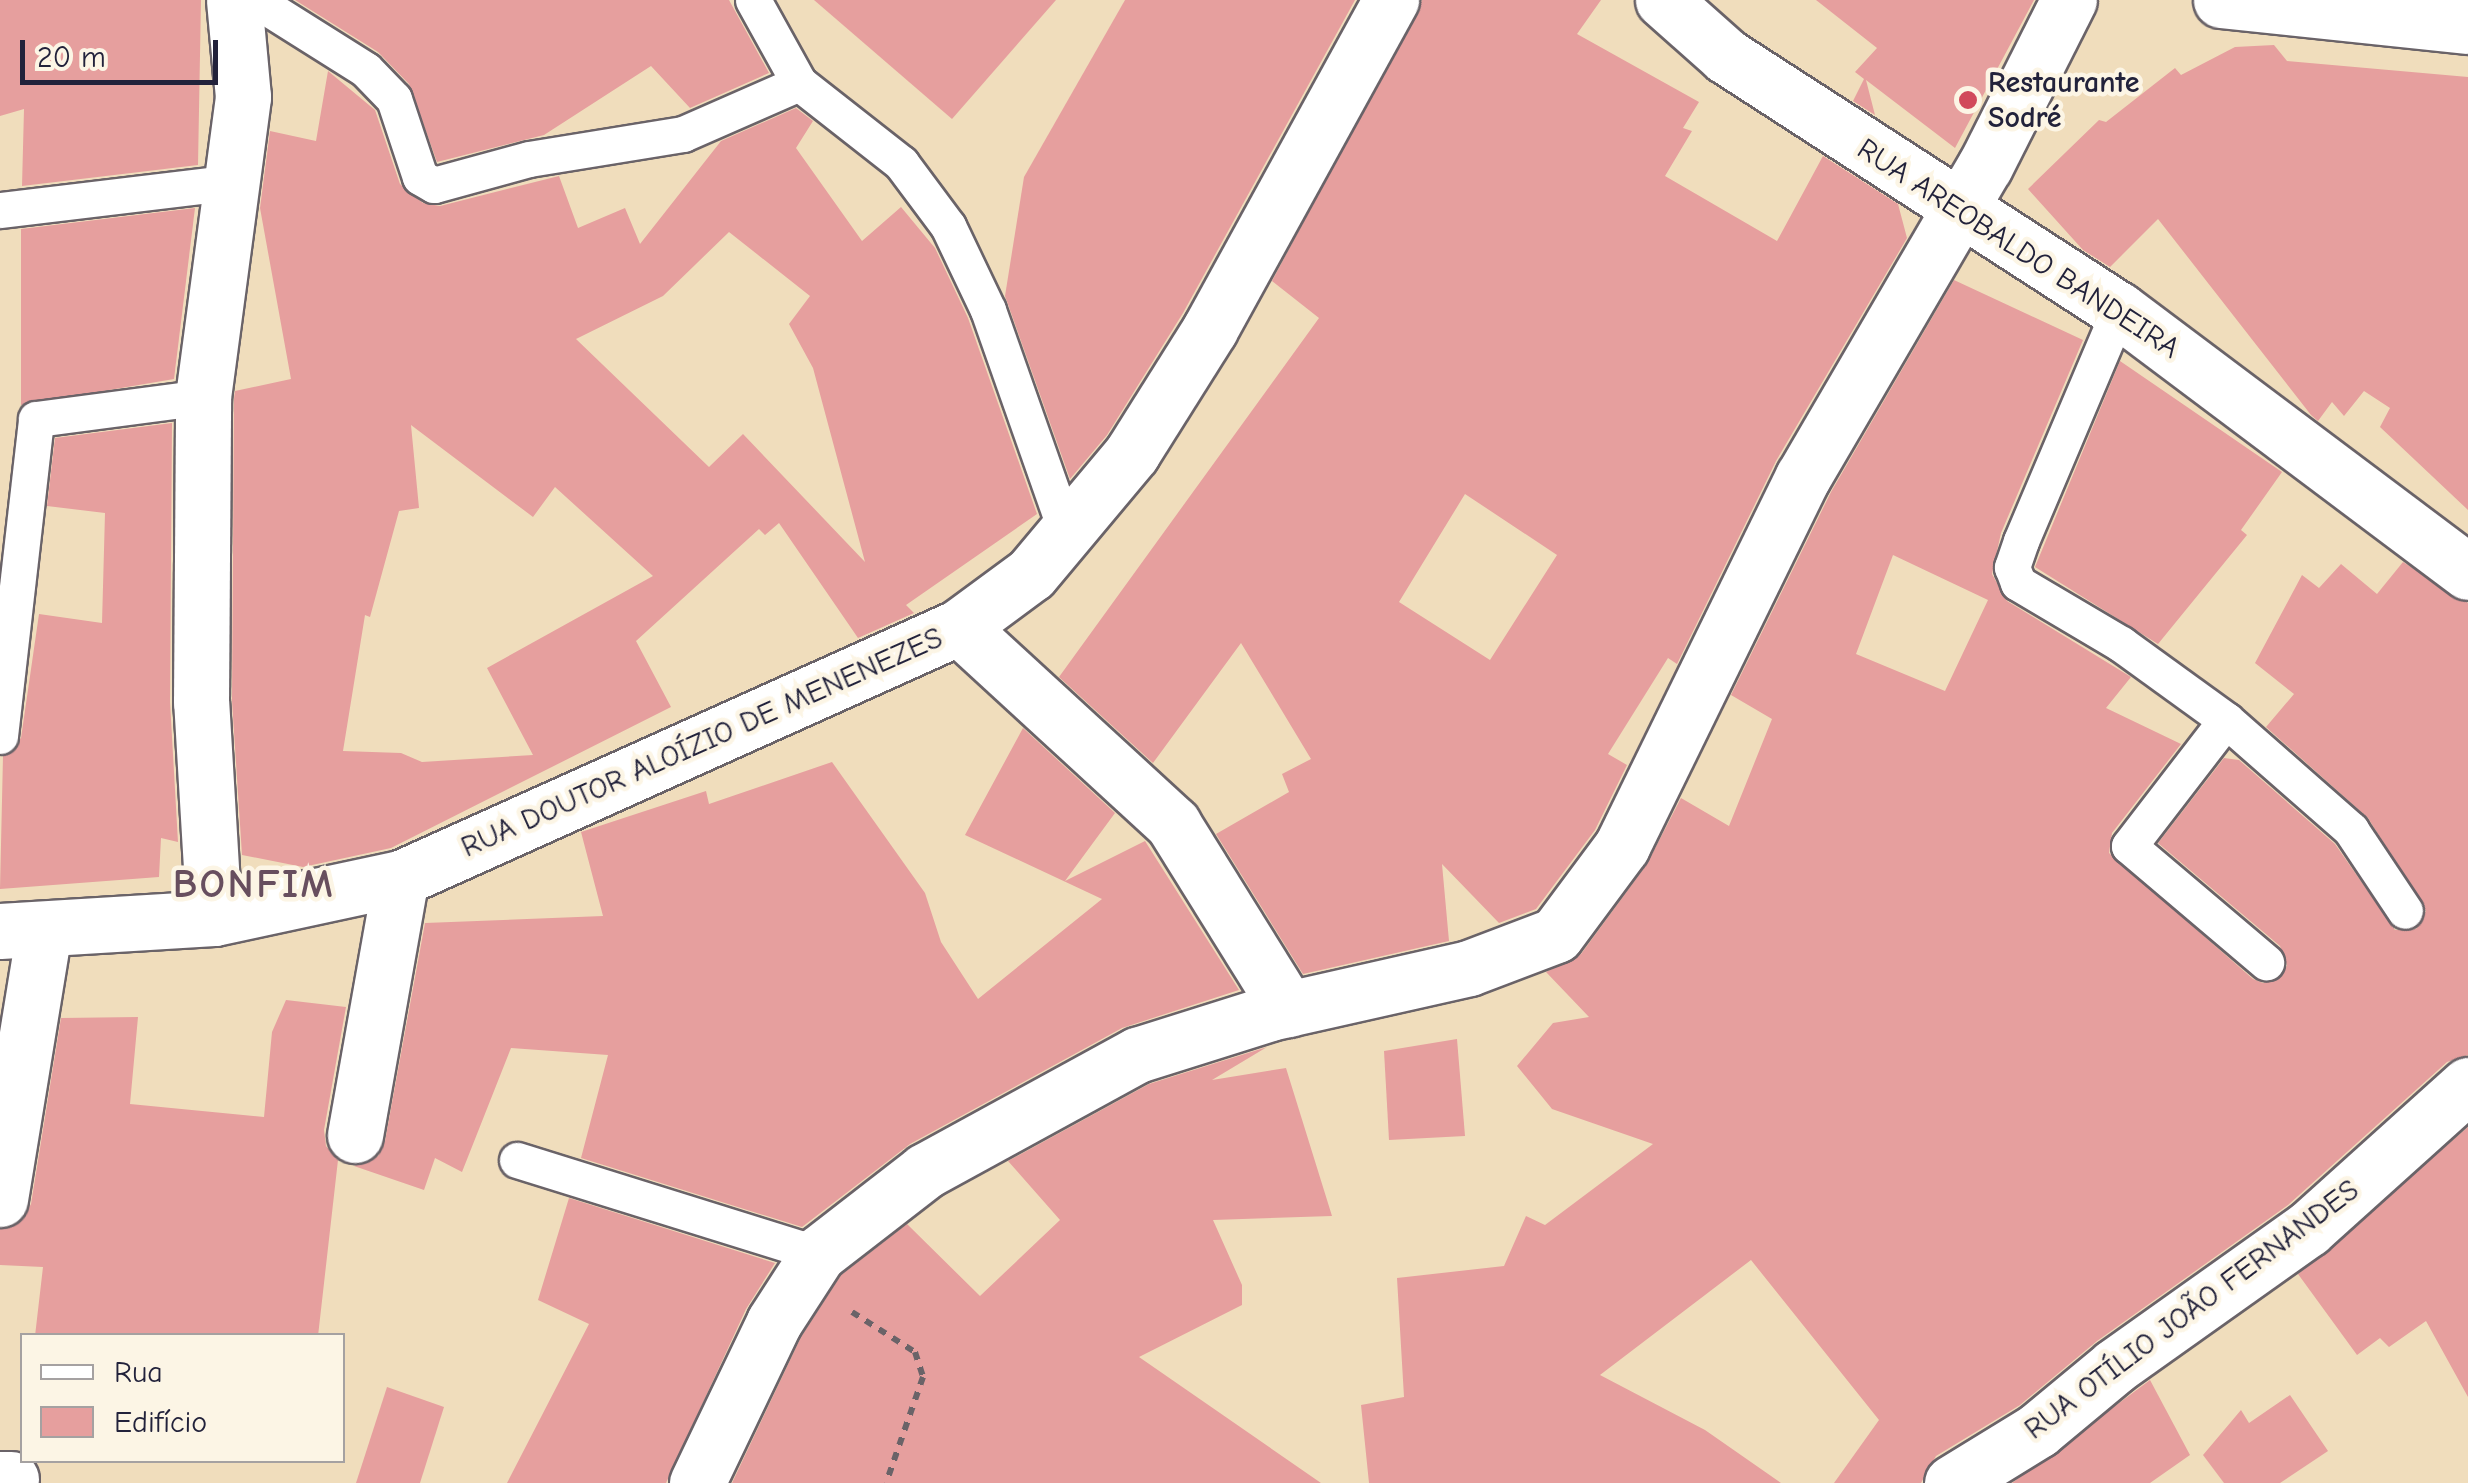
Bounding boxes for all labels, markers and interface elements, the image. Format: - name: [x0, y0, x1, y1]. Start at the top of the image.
- scale bar: [25, 20, 222, 82]
- text: 20 m: [37, 40, 106, 75]
- place label: Restaurante Sodré: [1988, 65, 2139, 136]
- marker: Restaurante Sodré: [1957, 89, 1979, 111]
- street label: RUA AREOBALDO BANDEIRA: [1850, 131, 2186, 367]
- street label: RUA DOUTOR ALOÍZIO DE MENENEZES: [456, 620, 948, 866]
- district label: BONFIM: [173, 860, 335, 908]
- street label: RUA OTÍLIO JOÃO FERNANDES: [2018, 1172, 2366, 1448]
- legend: [20, 1333, 345, 1463]
- text: Rua: [114, 1355, 163, 1390]
- text: Edifício: [114, 1405, 207, 1440]

